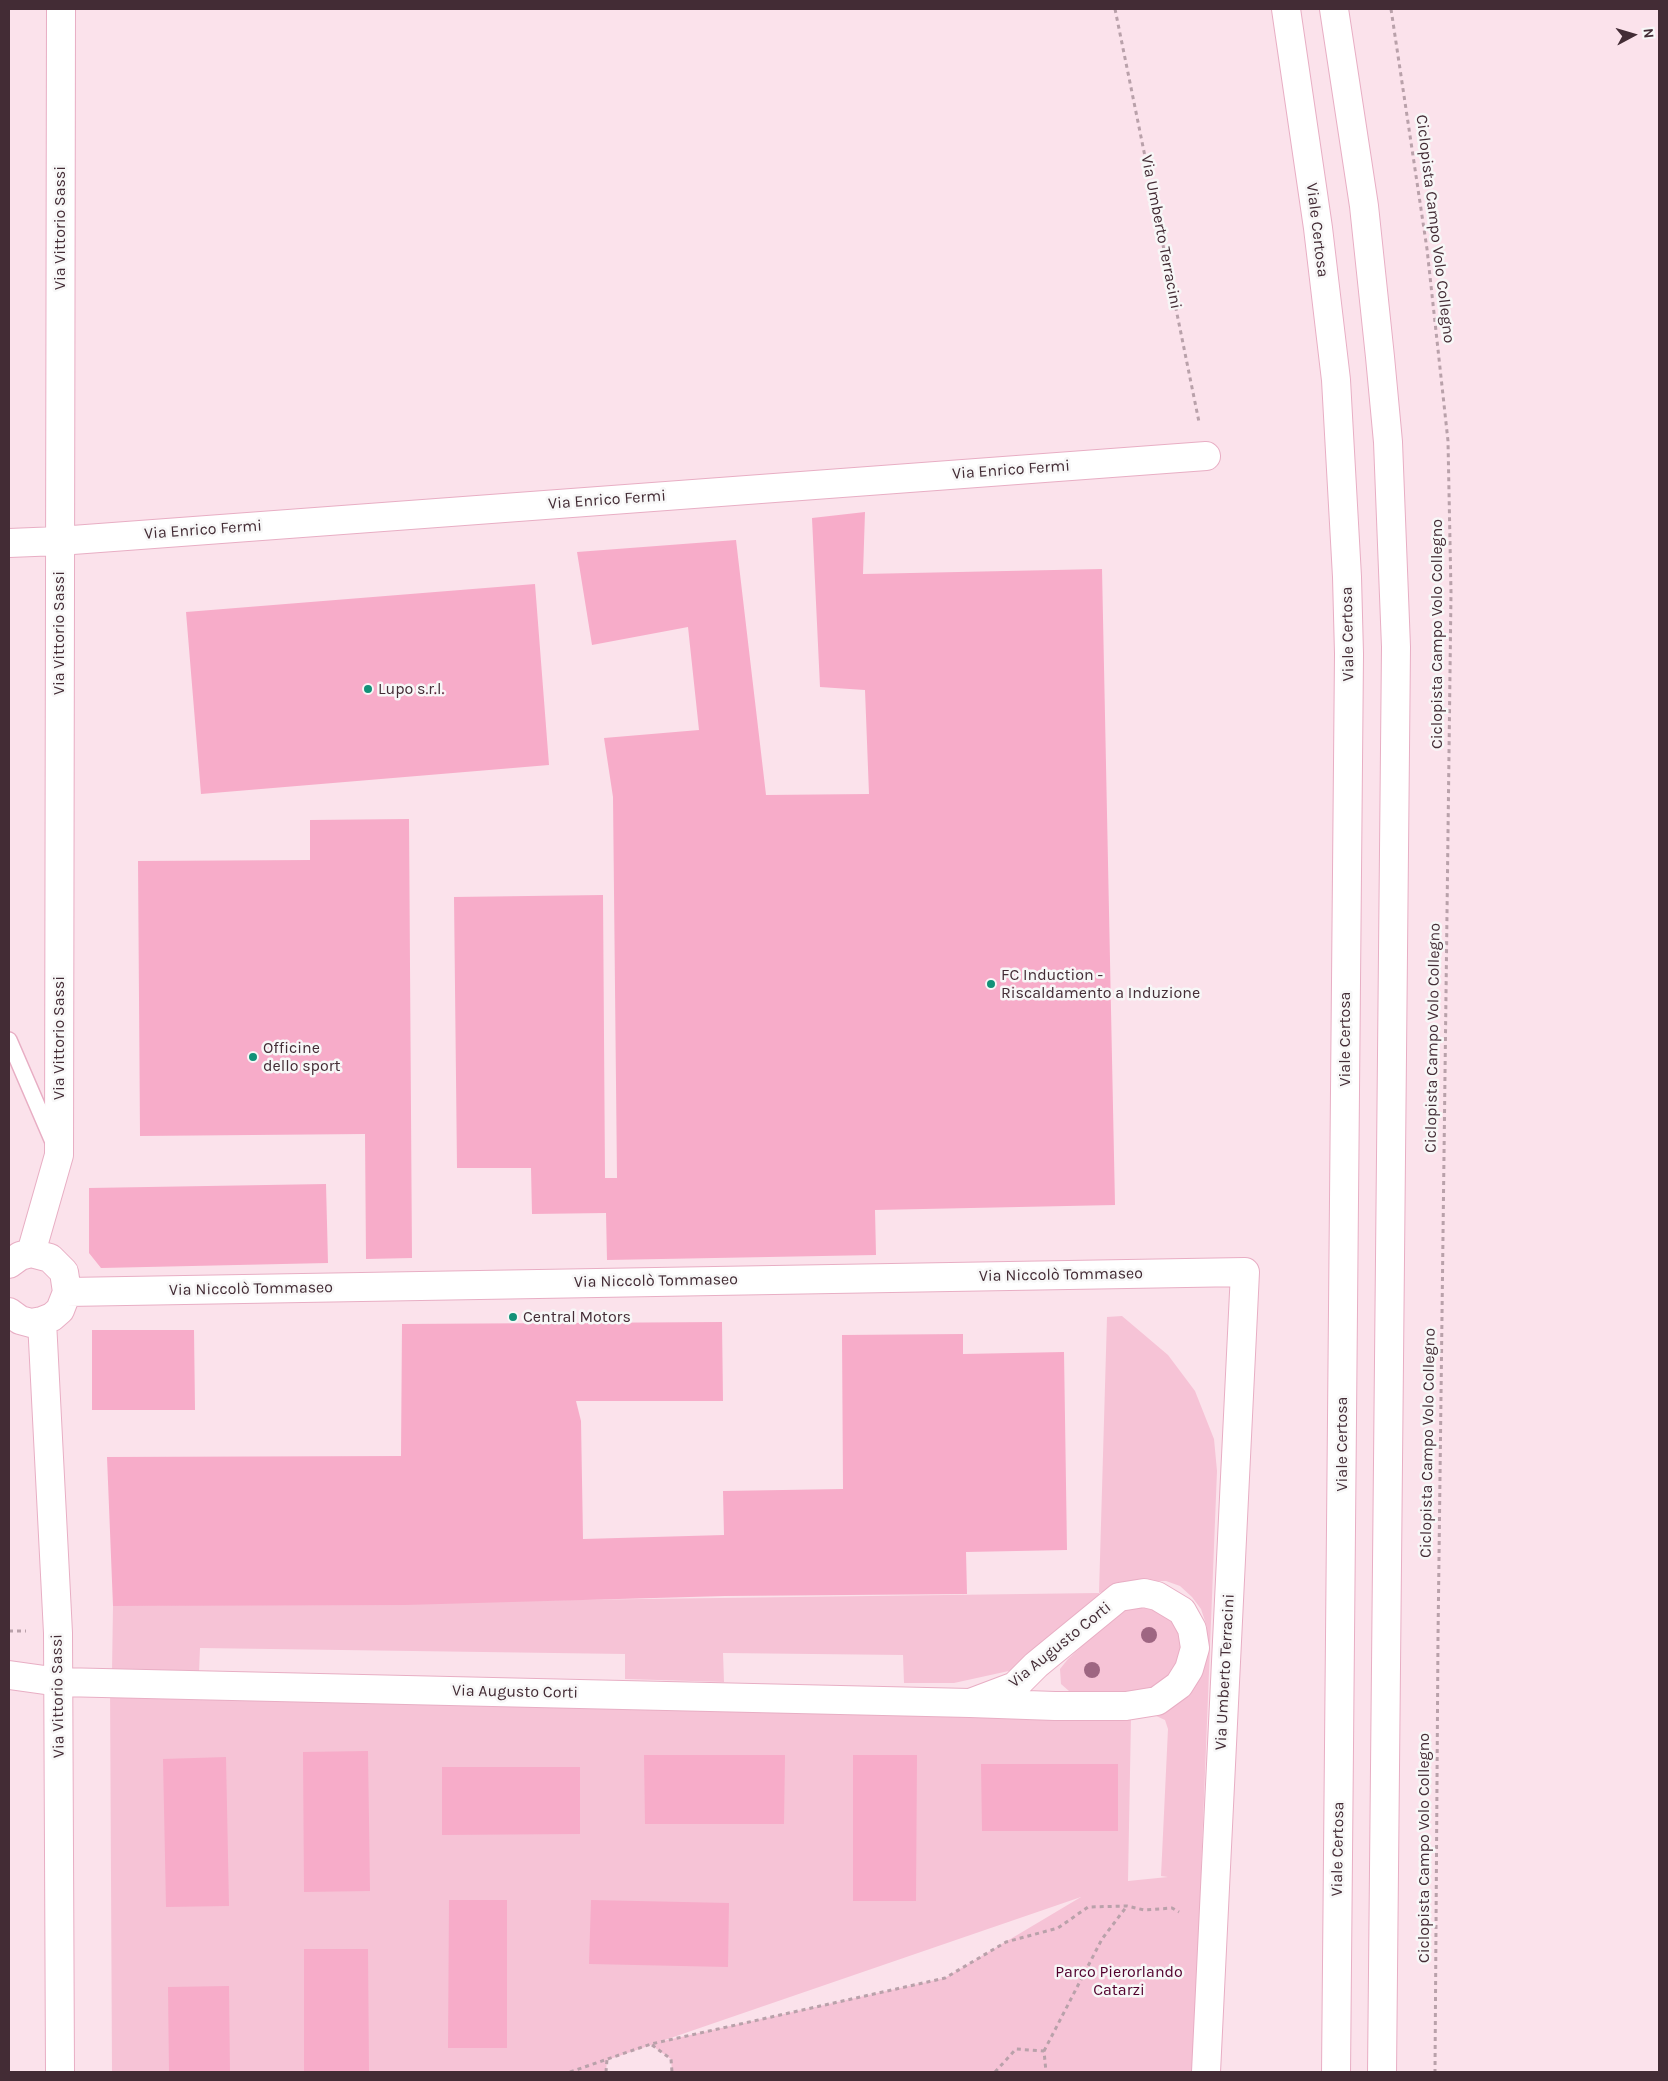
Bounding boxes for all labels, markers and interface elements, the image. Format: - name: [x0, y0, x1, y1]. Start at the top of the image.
- north arrow: [1608, 10, 1658, 60]
- text: N: [1639, 27, 1657, 39]
- street label: Ciclopista Campo Volo Collegno: [1411, 114, 1459, 344]
- street label: Via Umberto Terracini: [1137, 153, 1185, 311]
- street label: Via Vittorio Sassi: [50, 166, 70, 290]
- street label: Viale Certosa: [1302, 182, 1332, 278]
- street label: Via Enrico Fermi: [951, 456, 1071, 484]
- street label: Via Enrico Fermi: [547, 486, 667, 514]
- street label: Via Enrico Fermi: [143, 516, 263, 544]
- street label: Ciclopista Campo Volo Collegno: [1427, 519, 1447, 749]
- street label: Via Vittorio Sassi: [49, 571, 69, 695]
- street label: Viale Certosa: [1338, 586, 1358, 682]
- place label: Lupo s.r.l.: [378, 679, 444, 699]
- marker: Lupo s.r.l.: [362, 683, 374, 695]
- street label: Ciclopista Campo Volo Collegno: [1421, 923, 1445, 1153]
- place label: FC Induction - Riscaldamento a Induzione: [1001, 965, 1200, 1003]
- street label: Via Vittorio Sassi: [49, 976, 69, 1100]
- marker: FC Induction - Riscaldamento a Induzione: [985, 978, 997, 990]
- street label: Viale Certosa: [1335, 992, 1355, 1086]
- place label: Officine dello sport: [263, 1038, 341, 1076]
- marker: Officine dello sport: [247, 1051, 259, 1063]
- street label: Via Niccolò Tommaseo: [979, 1264, 1143, 1286]
- street label: Via Niccolò Tommaseo: [574, 1270, 738, 1292]
- street label: Via Niccolò Tommaseo: [169, 1278, 333, 1300]
- place label: Central Motors: [523, 1307, 631, 1327]
- marker: Central Motors: [507, 1311, 519, 1323]
- street label: Ciclopista Campo Volo Collegno: [1416, 1328, 1440, 1558]
- street label: Viale Certosa: [1332, 1397, 1352, 1491]
- street label: Via Umberto Terracini: [1211, 1593, 1239, 1751]
- street label: Via Augusto Corti: [1005, 1598, 1115, 1692]
- street label: Via Vittorio Sassi: [47, 1634, 69, 1758]
- street label: Via Augusto Corti: [452, 1681, 578, 1703]
- street label: Ciclopista Campo Volo Collegno: [1414, 1733, 1434, 1963]
- street label: Viale Certosa: [1328, 1801, 1348, 1897]
- park label: Parco Pierorlando Catarzi: [1055, 1962, 1183, 2000]

